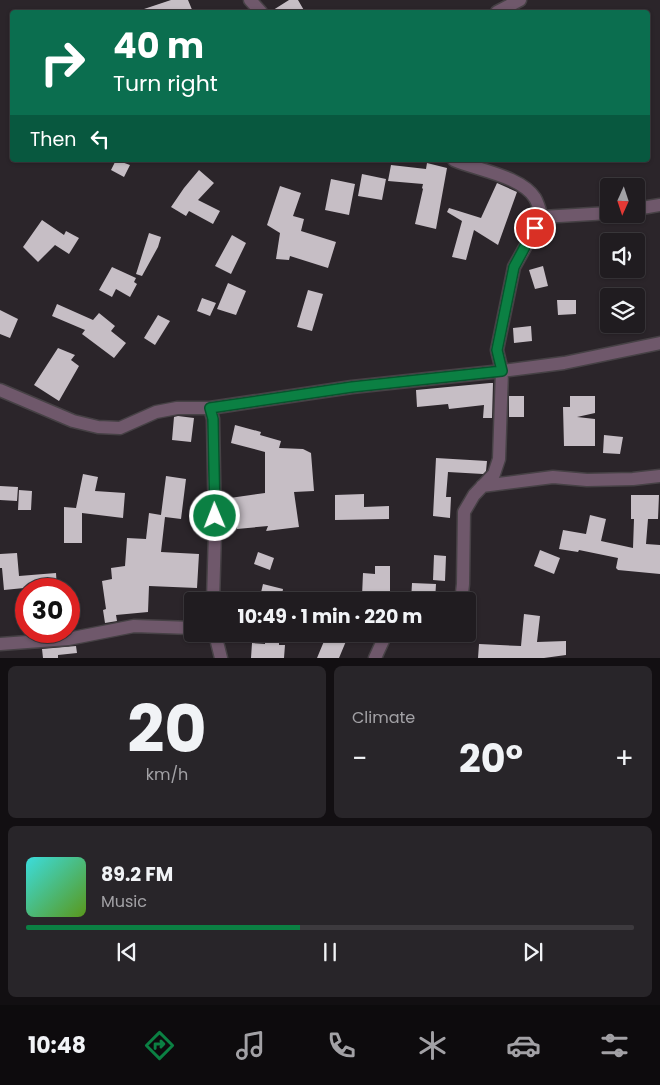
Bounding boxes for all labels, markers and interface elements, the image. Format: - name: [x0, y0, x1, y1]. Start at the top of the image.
- text: 40 m: [113, 21, 204, 70]
- icon: right: [30, 30, 95, 95]
- text: Turn right: [113, 68, 218, 99]
- icon: left: [86, 125, 114, 153]
- text: Then: [30, 126, 76, 153]
- north arrow: [600, 178, 645, 222]
- map controls: [600, 178, 645, 333]
- pin: [514, 207, 556, 249]
- icon: arrive: [521, 214, 549, 242]
- button: sound: [600, 233, 645, 278]
- button: layers: [600, 288, 645, 333]
- position arrow: [188, 489, 240, 541]
- speed limit sign: 30: [15, 578, 80, 643]
- text: 10:49 · 1 min · 220 m: [238, 603, 422, 630]
- text: 20: [127, 684, 207, 775]
- text: Climate: [352, 706, 415, 729]
- text: 20°: [459, 732, 523, 785]
- text: −: [352, 739, 367, 778]
- text: +: [615, 739, 634, 778]
- text: km/h: [146, 763, 188, 786]
- text: 89.2 FM: [101, 861, 173, 888]
- text: Music: [101, 890, 147, 913]
- icon: previous: [113, 938, 141, 966]
- icon: pause: [316, 938, 344, 966]
- icon: next: [519, 938, 547, 966]
- icon: directions: [142, 1028, 177, 1063]
- icon: music: [233, 1028, 268, 1063]
- icon: phone: [324, 1028, 359, 1063]
- icon: climate: [415, 1028, 450, 1063]
- icon: car: [506, 1028, 541, 1063]
- icon: filters: [597, 1028, 632, 1063]
- text: 10:48: [28, 1030, 86, 1061]

